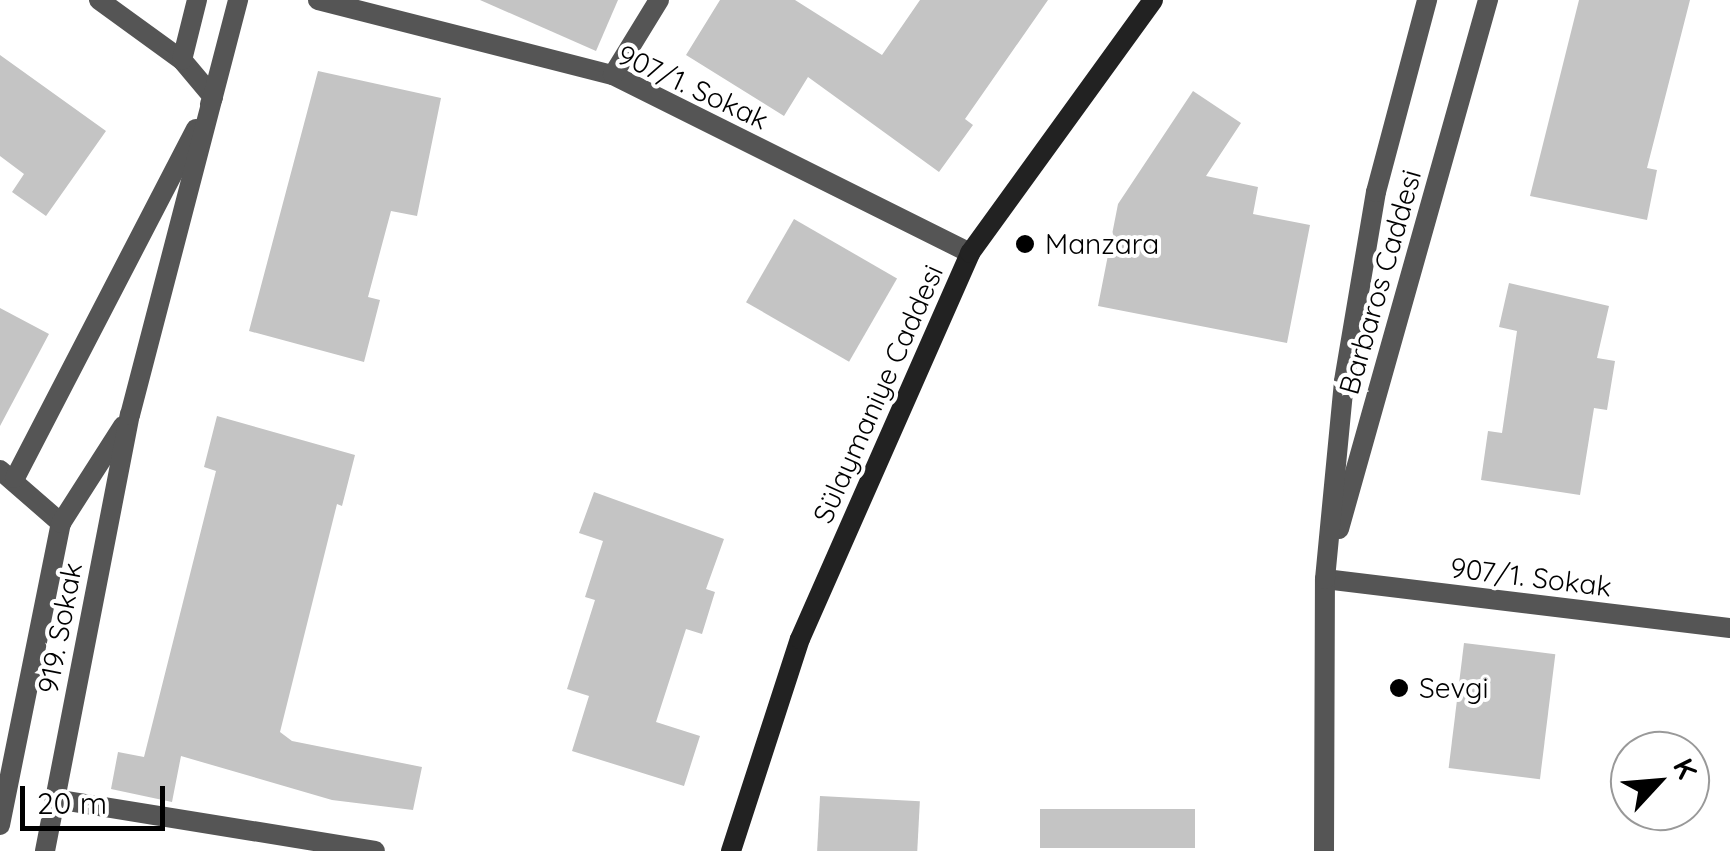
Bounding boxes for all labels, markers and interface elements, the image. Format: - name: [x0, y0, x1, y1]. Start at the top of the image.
- street label: 907/1. Sokak: [612, 37, 774, 137]
- street label: Barbaros Caddesi: [1332, 166, 1428, 398]
- place label: Manzara: [1045, 227, 1159, 261]
- marker: Manzara: [1014, 233, 1036, 255]
- street label: Sülaymaniye Caddesi: [806, 260, 950, 528]
- street label: 907/1. Sokak: [1448, 550, 1614, 604]
- street label: 919. Sokak: [31, 560, 89, 696]
- place label: Sevgi: [1419, 671, 1489, 705]
- marker: Sevgi: [1388, 677, 1410, 699]
- north arrow: [1610, 731, 1710, 831]
- text: K: [1666, 753, 1705, 784]
- scale bar: [25, 766, 170, 828]
- text: 20 m: [37, 784, 107, 822]

